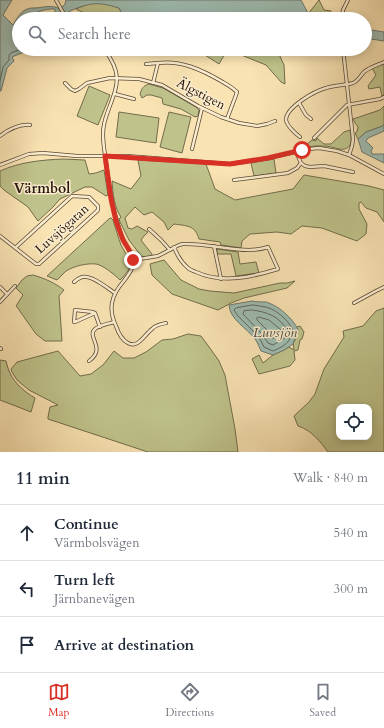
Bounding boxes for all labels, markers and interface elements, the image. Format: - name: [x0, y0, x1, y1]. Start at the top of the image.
- search box: [12, 12, 372, 56]
- icon: search: [26, 23, 48, 45]
- text: Search here: [58, 24, 131, 44]
- street label: Älgstigen: [174, 74, 229, 114]
- route start: [293, 141, 311, 159]
- district label: Värmbol: [14, 179, 70, 198]
- street label: Luvsjögatan: [31, 200, 93, 258]
- route end: [124, 251, 142, 269]
- water label: Luvsjön: [253, 323, 297, 342]
- map controls: [336, 404, 372, 440]
- button: locate: [336, 404, 372, 440]
- text: 11 min: [16, 467, 70, 490]
- text: Walk · 840 m: [293, 469, 368, 487]
- text: Continue: [54, 514, 119, 534]
- icon: ahead: [16, 522, 38, 544]
- text: 540 m: [334, 524, 368, 542]
- text: Värmbolsvägen: [54, 534, 140, 552]
- text: Turn left: [54, 570, 115, 590]
- icon: left: [16, 578, 38, 600]
- text: 300 m: [334, 580, 368, 598]
- text: Järnbanevägen: [54, 590, 135, 608]
- icon: arrive: [16, 634, 38, 656]
- text: Arrive at destination: [54, 635, 194, 655]
- tab: Map: [48, 681, 70, 720]
- tab: Directions: [165, 681, 214, 720]
- tab: Saved: [310, 681, 336, 720]

